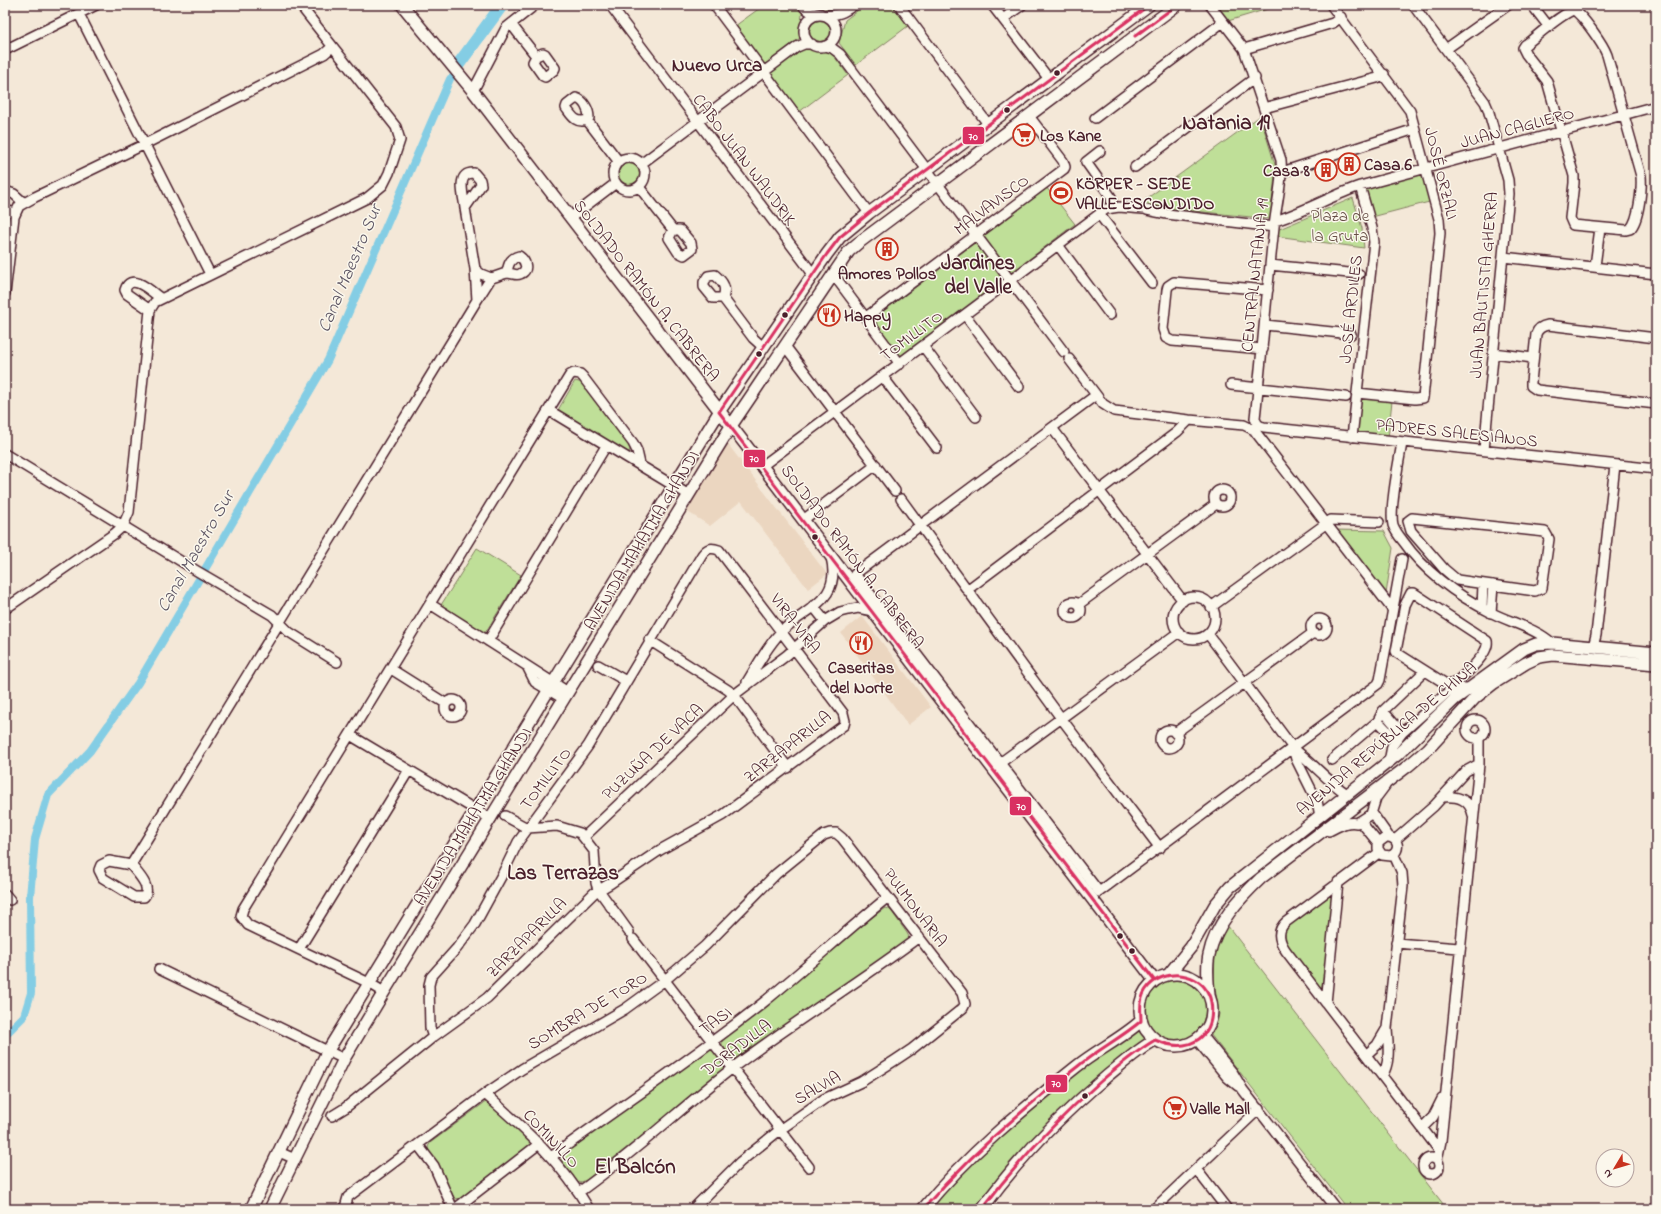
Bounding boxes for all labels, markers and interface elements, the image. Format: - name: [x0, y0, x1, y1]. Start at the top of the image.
- district label: Nuevo Urca: [672, 53, 762, 80]
- unlabelled marker: [1052, 68, 1062, 78]
- street label: CABO JUAN WAUDRIK: [686, 89, 802, 232]
- street label: JUAN CAGLIERO: [1458, 101, 1577, 156]
- unlabelled marker: [1002, 105, 1012, 115]
- district label: Natania 19: [1182, 109, 1270, 139]
- supermarket icon: Los Kane: [1011, 122, 1037, 148]
- place label: Los Kane: [1040, 124, 1103, 149]
- street label: JOSÉ ORZALI: [1417, 124, 1464, 222]
- line badge: 70: [962, 126, 985, 145]
- text: 70: [968, 129, 978, 145]
- building icon: Casa 6: [1336, 151, 1362, 177]
- place label: Casa 6: [1364, 153, 1413, 178]
- building icon: Casa 8: [1313, 157, 1339, 183]
- place label: Casa 8: [1263, 159, 1311, 184]
- street label: MALVAVISCO: [949, 169, 1035, 242]
- place label: KÖRPER - SEDE VALLE ESCONDIDO: [1075, 172, 1214, 217]
- sports icon: KÖRPER - SEDE VALLE ESCONDIDO: [1048, 180, 1074, 206]
- street label: JUAN BAUTISTA GHERRA: [1464, 191, 1505, 379]
- street label: SOLDADO RAMÓN A. CABRERA: [567, 194, 725, 387]
- street label: CENTRAL NATANIA 19: [1235, 197, 1276, 353]
- water label: Canal Maestro Sur: [312, 199, 390, 337]
- park label: Plaza de la Gruta: [1311, 204, 1370, 249]
- building icon: Amores Pollos: [874, 236, 900, 262]
- district label: Jardines del Valle: [941, 249, 1015, 303]
- street label: JOSÉ ARDILES: [1333, 254, 1370, 365]
- place label: Amores Pollos: [838, 262, 937, 287]
- restaurant icon: Happy: [816, 302, 842, 328]
- place label: Happy: [844, 304, 892, 331]
- street label: TOMILLITO: [875, 304, 948, 368]
- unlabelled marker: [780, 310, 790, 320]
- unlabelled marker: [754, 349, 764, 359]
- street label: PADRES SALESIANOS: [1375, 413, 1539, 454]
- street label: AVENIDA MAHATMA GHANDI: [578, 446, 706, 636]
- line badge: 70: [743, 449, 766, 468]
- text: 70: [749, 451, 759, 467]
- street label: SOLDADO RAMÓN A. CABRERA: [774, 459, 930, 654]
- water label: Canal Maestro Sur: [151, 484, 243, 618]
- unlabelled marker: [810, 532, 820, 542]
- street label: VIRA-VIRA: [763, 588, 826, 659]
- restaurant icon: Caseritas del Norte: [848, 630, 874, 656]
- place label: Caseritas del Norte: [828, 656, 895, 701]
- street label: AVENIDA REPÚBLICA DE CHINA: [1291, 656, 1483, 822]
- street label: PUZUÑA DE VACA: [596, 698, 710, 806]
- street label: ZARZAPARILLA: [739, 705, 837, 789]
- street label: AVENIDA MAHATMA GHANDI: [408, 723, 539, 911]
- street label: TOMILLITO: [514, 742, 578, 815]
- line badge: 70: [1009, 796, 1032, 816]
- text: 70: [1016, 799, 1026, 815]
- district label: Las Terrazas: [507, 859, 619, 889]
- street label: PULMONARIA: [877, 863, 953, 953]
- street label: ZARZAPARILLA: [481, 892, 573, 984]
- unlabelled marker: [1115, 931, 1125, 941]
- unlabelled marker: [1127, 946, 1137, 956]
- street label: SOMBRA DE TORO: [523, 966, 652, 1057]
- street label: TASI: [694, 1001, 737, 1042]
- street label: DORADILLA: [696, 1014, 777, 1083]
- street label: SALVIA: [790, 1065, 846, 1112]
- line badge: 70: [1045, 1074, 1068, 1093]
- text: 70: [1051, 1076, 1061, 1092]
- unlabelled marker: [1080, 1091, 1090, 1101]
- supermarket icon: Valle Mall: [1162, 1095, 1188, 1121]
- place label: Valle Mall: [1189, 1097, 1250, 1122]
- street label: COMINILLO: [517, 1104, 585, 1174]
- north arrow: [1595, 1148, 1635, 1188]
- district label: El Balcón: [594, 1153, 676, 1183]
- text: N: [1599, 1166, 1617, 1181]

